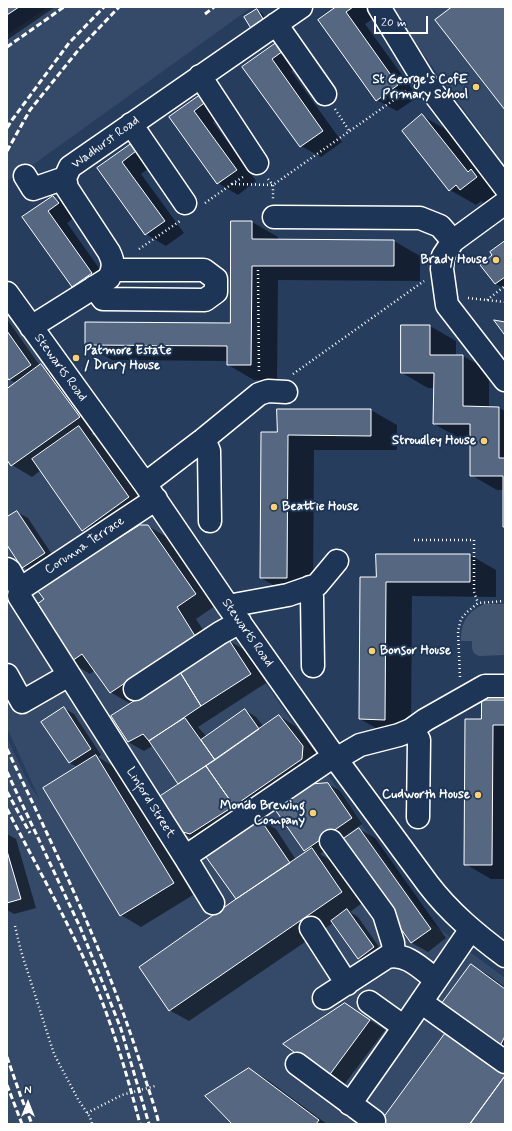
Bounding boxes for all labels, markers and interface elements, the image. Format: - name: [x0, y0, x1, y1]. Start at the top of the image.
- scale bar: [376, 8, 430, 34]
- text: 20 m: [381, 15, 407, 31]
- place label: St George's CofE Primary School: [372, 72, 468, 103]
- marker: St George's CofE Primary School: [471, 82, 481, 92]
- street label: Wadhurst Road: [69, 113, 143, 173]
- place label: Brady House: [421, 252, 488, 268]
- marker: Brady House: [491, 255, 501, 265]
- street label: Stewarts Road: [30, 331, 90, 405]
- place label: Patmore Estate / Drury House: [84, 343, 172, 374]
- marker: Patmore Estate / Drury House: [71, 353, 81, 363]
- place label: Stroudley House: [392, 433, 476, 449]
- marker: Stroudley House: [479, 436, 489, 446]
- place label: Beattie House: [282, 499, 359, 515]
- marker: Beattie House: [269, 502, 279, 512]
- street label: Corunna Terrace: [42, 514, 128, 578]
- street label: Stewarts Road: [218, 596, 276, 670]
- place label: Bonsor House: [380, 643, 451, 659]
- marker: Bonsor House: [367, 646, 377, 656]
- street label: Linford Street: [122, 765, 178, 841]
- place label: Cudworth House: [382, 787, 470, 803]
- marker: Cudworth House: [473, 790, 483, 800]
- place label: Mondo Brewing Company: [220, 798, 305, 829]
- marker: Mondo Brewing Company: [308, 808, 318, 818]
- north arrow: [8, 1083, 48, 1123]
- text: N: [24, 1084, 32, 1098]

